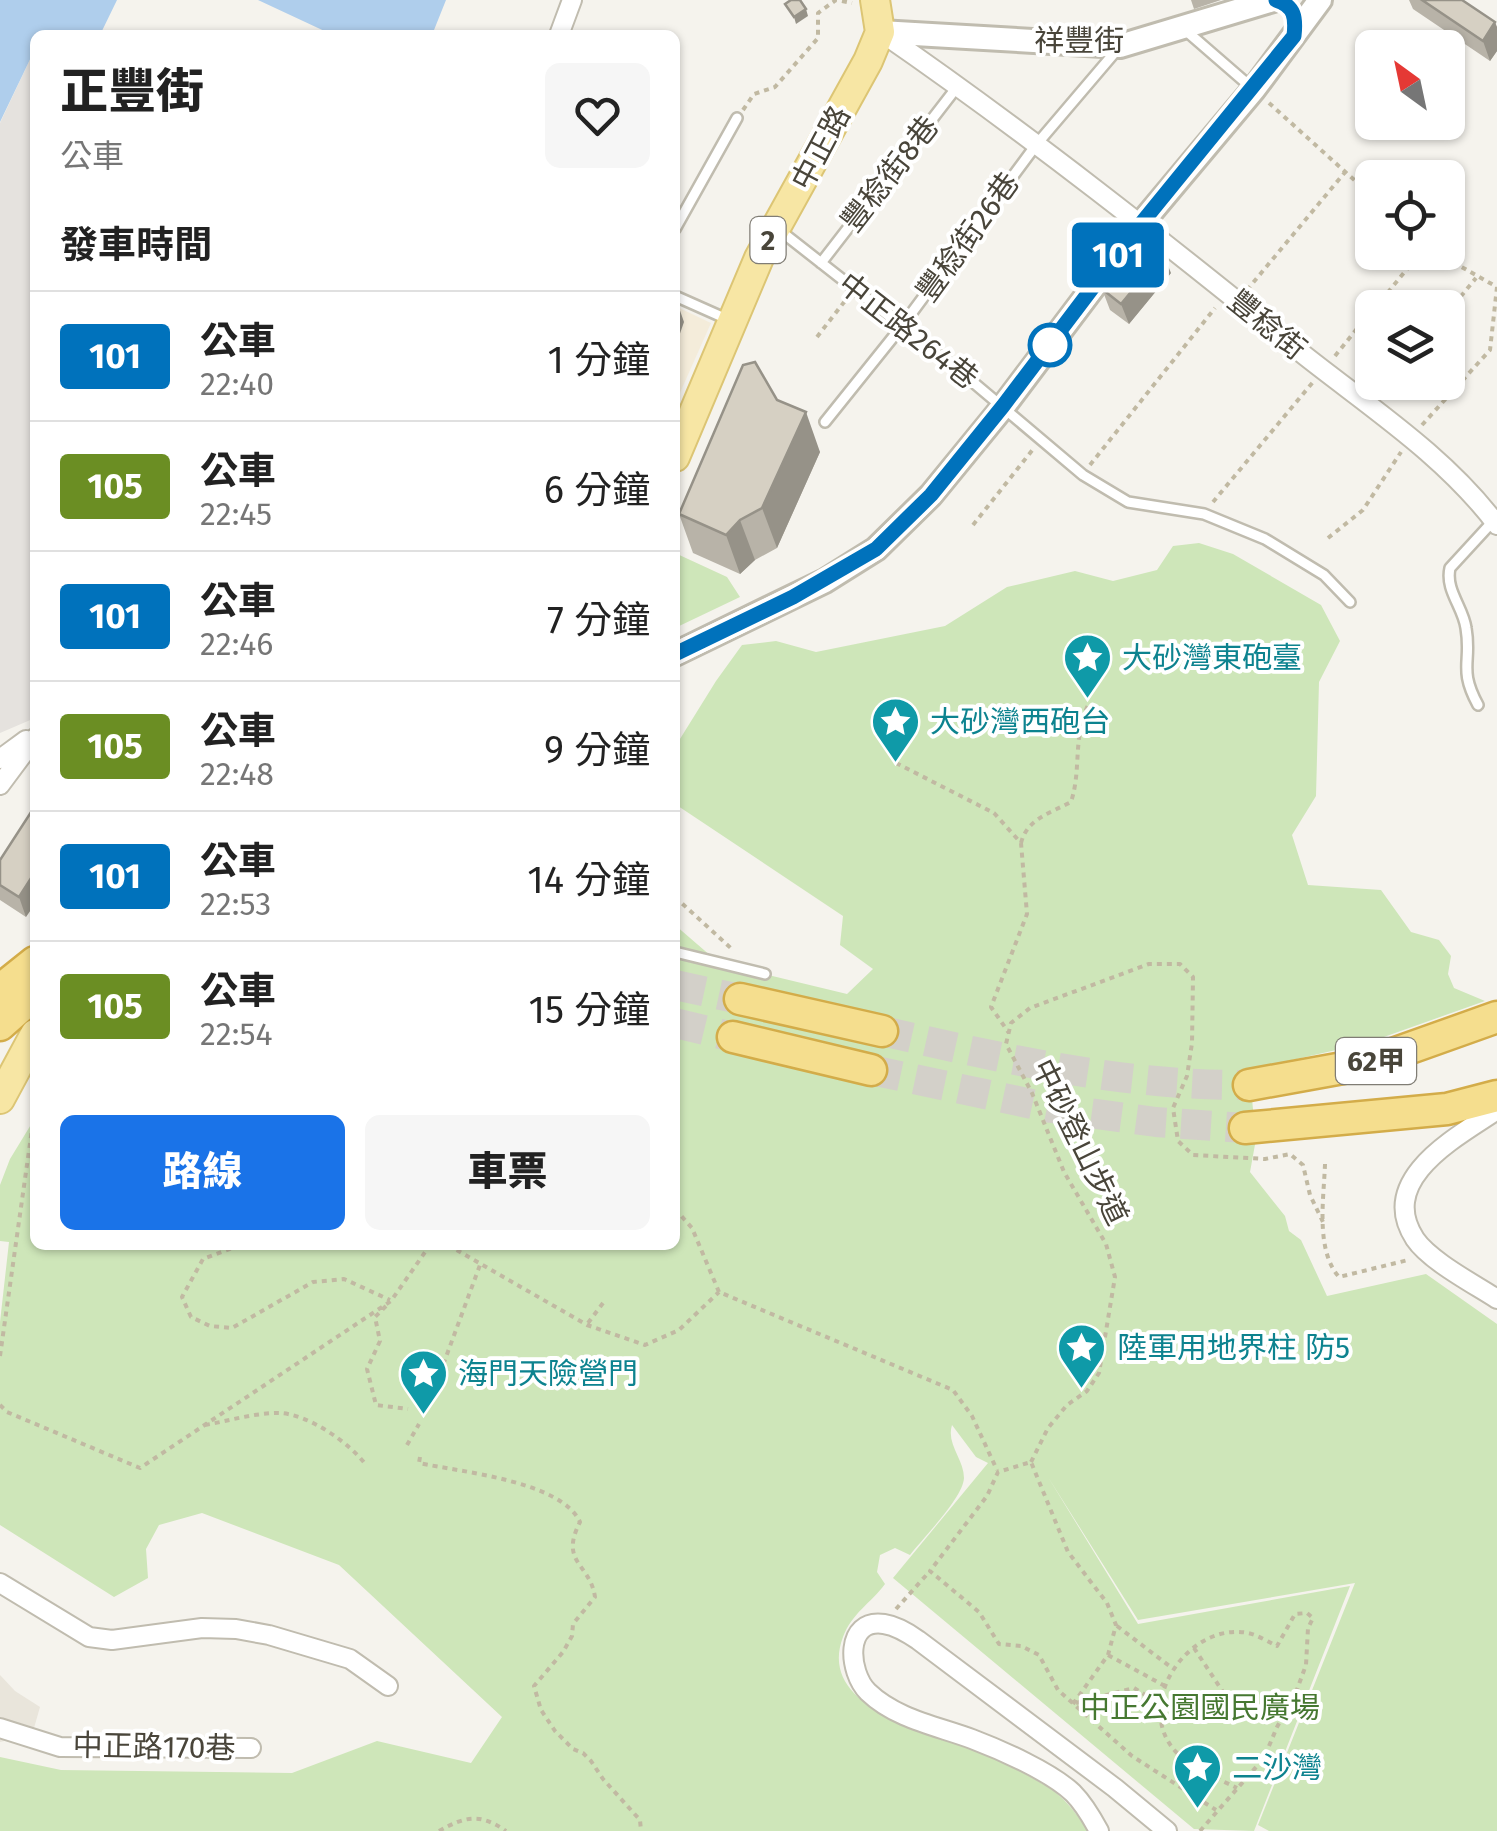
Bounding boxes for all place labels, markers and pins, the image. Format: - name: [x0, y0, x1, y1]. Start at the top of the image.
- unlabelled marker: [1029, 324, 1071, 366]
- place icon: 大砂灣東砲臺: [1061, 632, 1113, 700]
- place label: 大砂灣東砲臺: [1122, 640, 1302, 676]
- place icon: 大砂灣西砲台: [869, 696, 921, 764]
- place label: 大砂灣西砲台: [930, 704, 1110, 740]
- place icon: 陸軍用地界柱 防5: [1056, 1322, 1108, 1390]
- place label: 陸軍用地界柱 防5: [1117, 1330, 1350, 1366]
- place icon: 海門天險營門: [397, 1348, 449, 1416]
- place label: 海門天險營門: [458, 1356, 638, 1392]
- place icon: 二沙灣: [1171, 1742, 1223, 1810]
- place label: 二沙灣: [1232, 1750, 1322, 1786]

